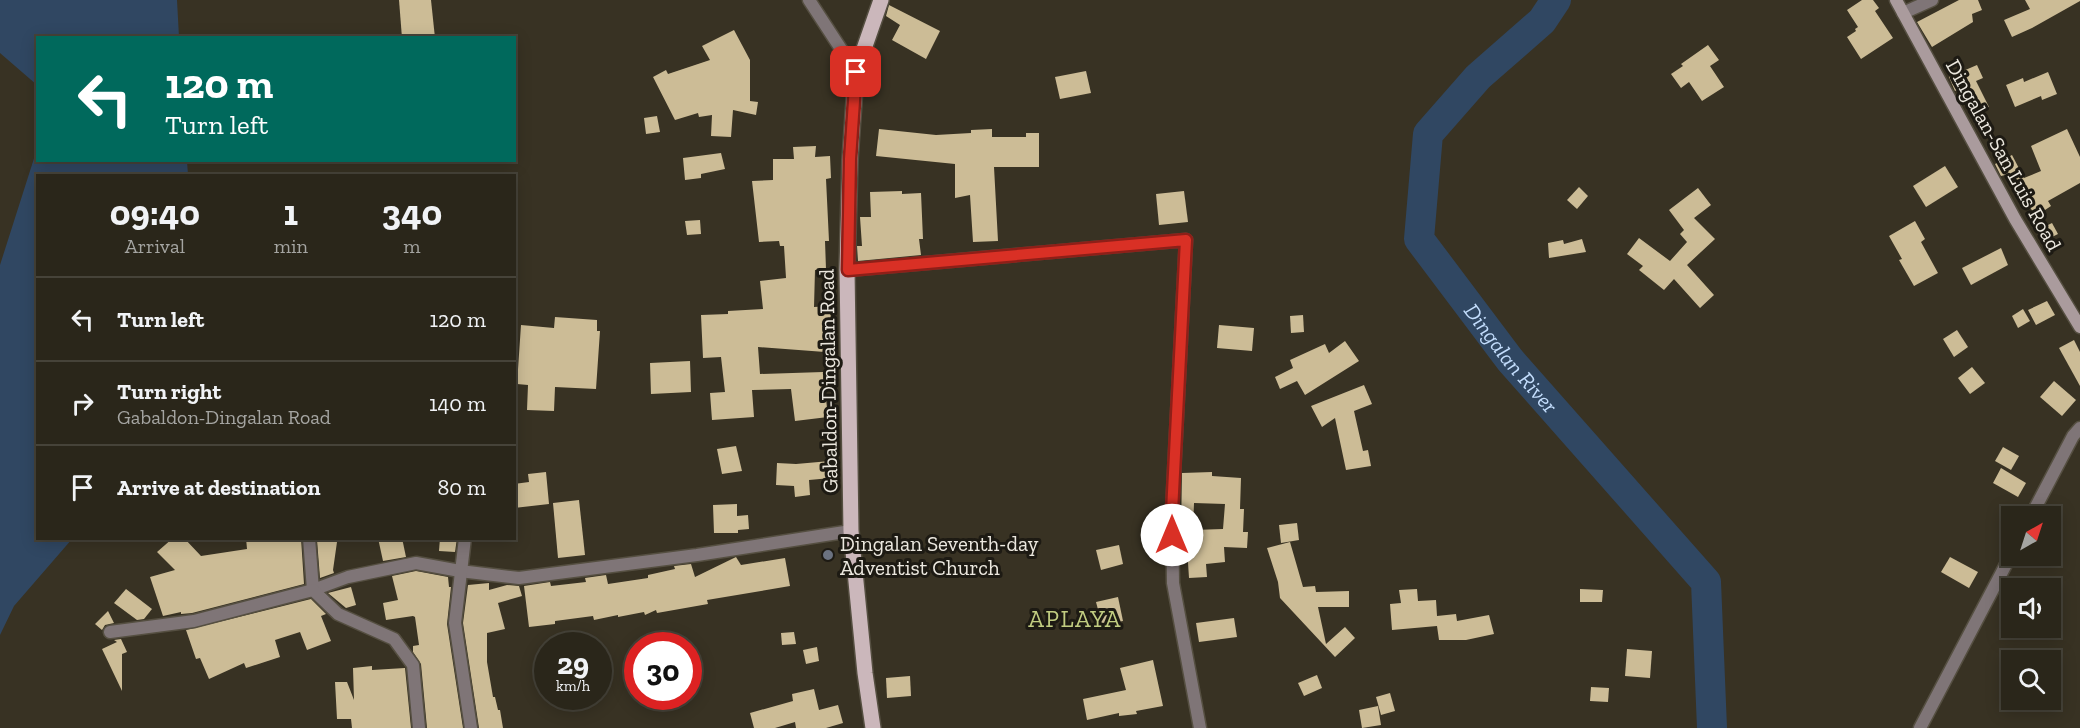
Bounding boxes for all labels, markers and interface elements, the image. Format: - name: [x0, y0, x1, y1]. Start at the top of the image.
- pin: [830, 46, 881, 97]
- icon: arrive: [839, 55, 872, 88]
- street label: Dingalan-San Luis Road: [1941, 55, 2067, 256]
- text: 120 m: [165, 58, 273, 109]
- icon: left: [66, 60, 144, 138]
- text: Turn left: [165, 109, 268, 141]
- text: 09:40: [110, 191, 200, 234]
- text: 1: [284, 191, 298, 234]
- text: 340: [382, 191, 442, 234]
- text: Arrival: [125, 234, 185, 258]
- text: min: [274, 234, 308, 258]
- text: m: [403, 234, 421, 258]
- street label: Gabaldon-Dingalan Road: [814, 268, 842, 493]
- water label: Dingalan River: [1459, 298, 1564, 419]
- icon: left: [66, 303, 99, 336]
- text: Turn left: [117, 306, 204, 333]
- text: 120 m: [430, 306, 486, 333]
- text: Turn right: [117, 378, 221, 405]
- icon: right: [66, 387, 99, 420]
- text: 140 m: [429, 390, 486, 417]
- text: Gabaldon-Dingalan Road: [117, 405, 331, 429]
- icon: arrive: [66, 471, 99, 504]
- text: Arrive at destination: [117, 474, 320, 501]
- text: 80 m: [438, 474, 486, 501]
- position arrow: [1140, 503, 1204, 567]
- north arrow: [2001, 506, 2061, 566]
- map controls: [2001, 506, 2061, 710]
- place label: Dingalan Seventh-day Adventist Church: [840, 531, 1039, 580]
- marker: Dingalan Seventh-day Adventist Church: [821, 548, 835, 562]
- button: sound: [2001, 578, 2061, 638]
- district label: APLAYA: [1028, 604, 1122, 633]
- speed limit sign: 30: [624, 632, 702, 710]
- text: 29: [557, 646, 589, 682]
- button: search: [2001, 650, 2061, 710]
- text: km/h: [556, 677, 590, 695]

